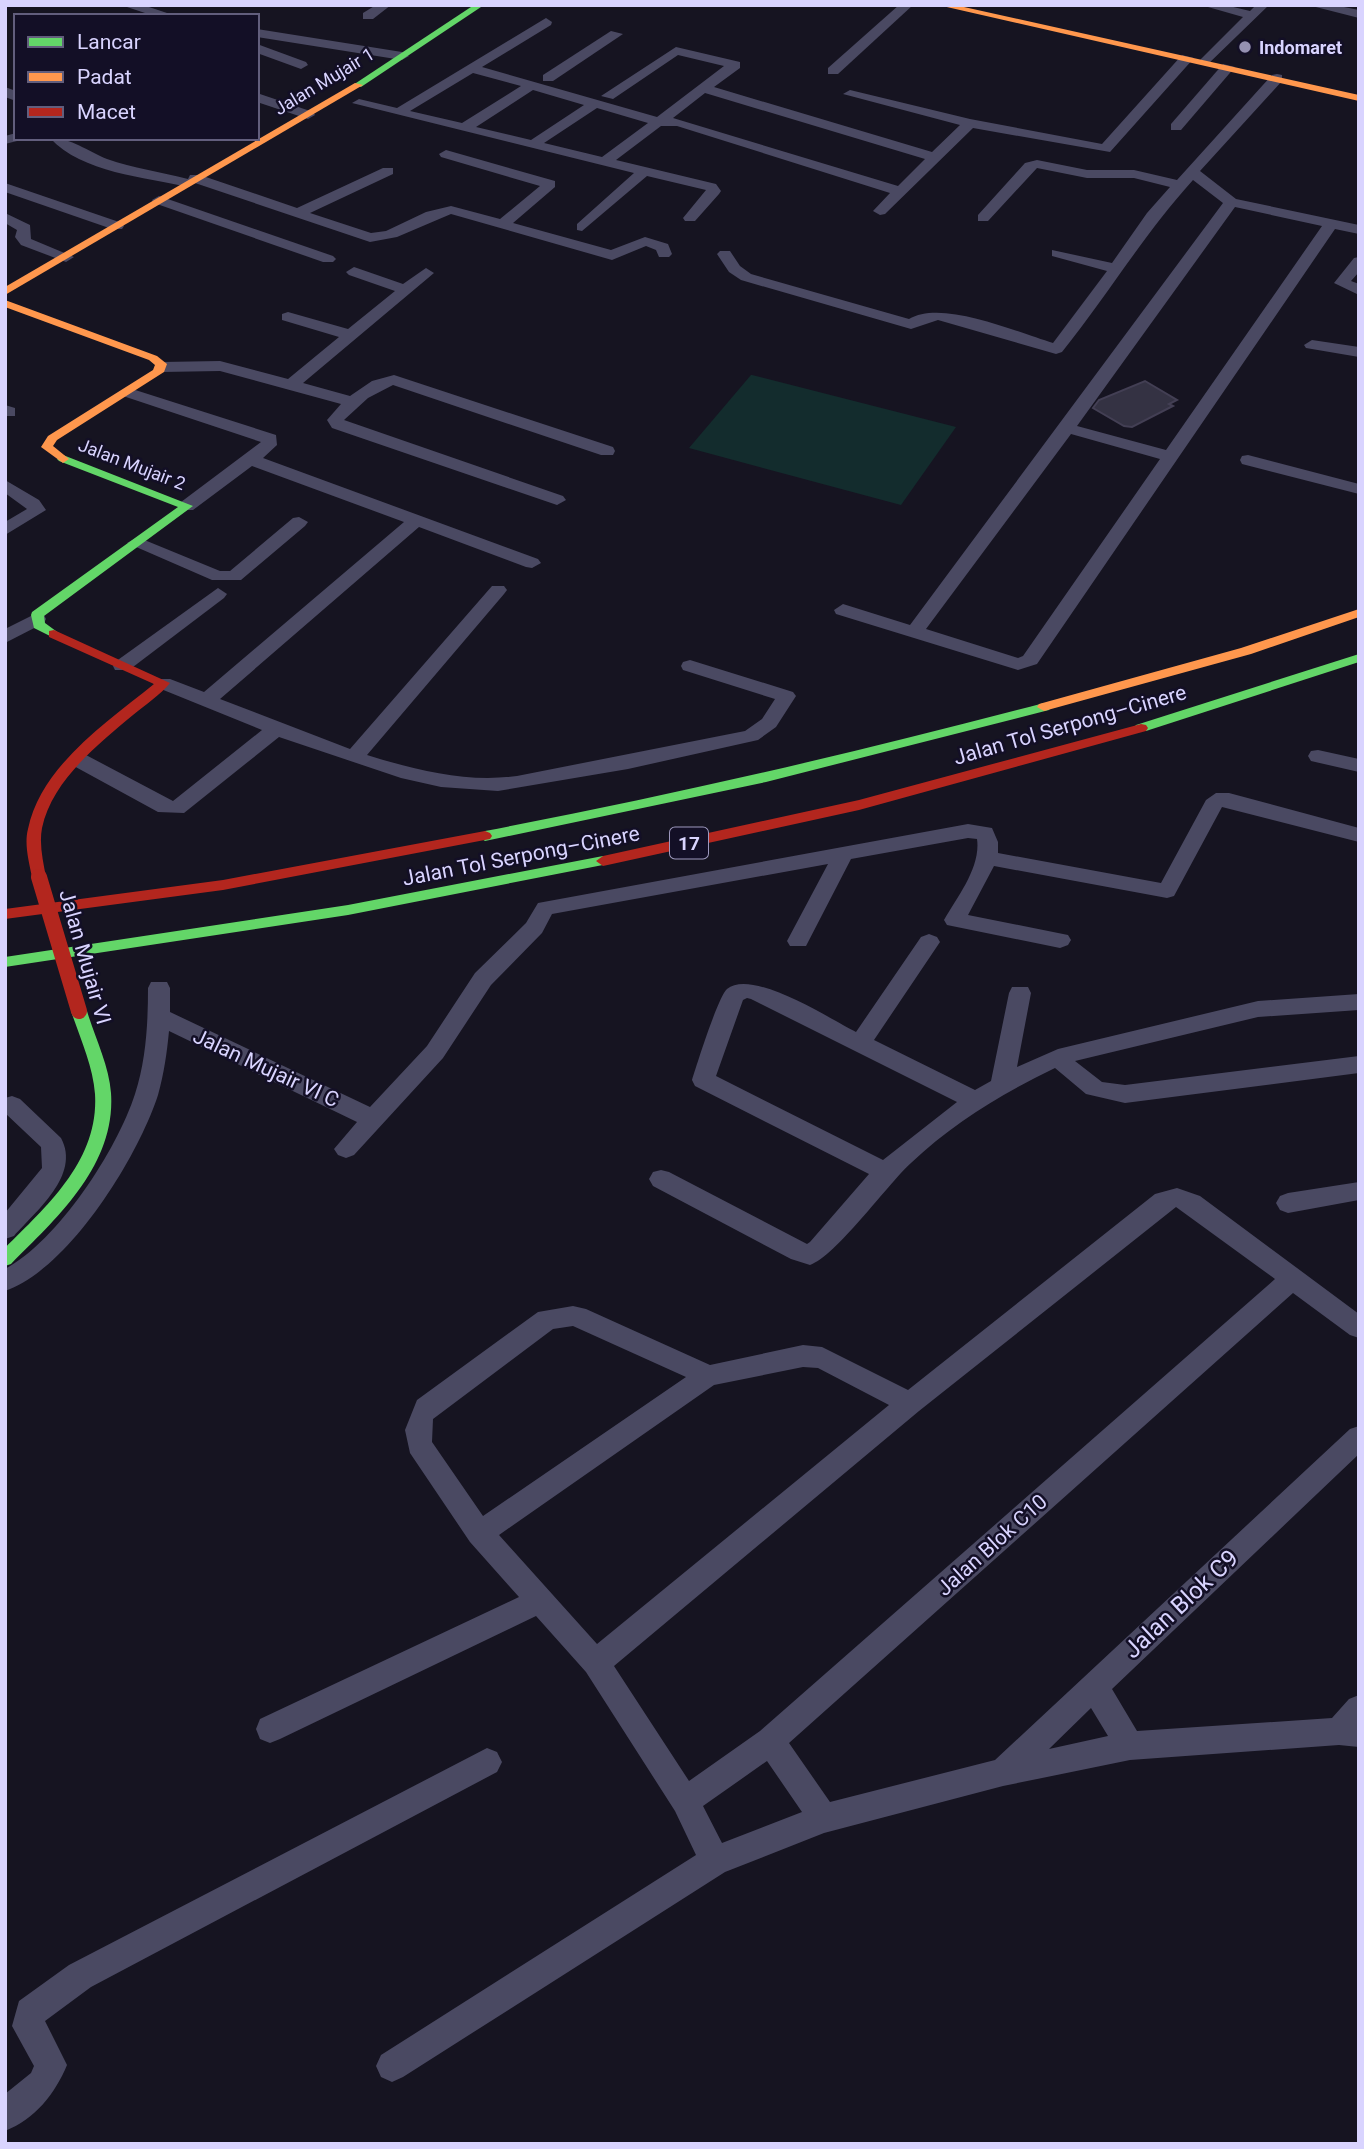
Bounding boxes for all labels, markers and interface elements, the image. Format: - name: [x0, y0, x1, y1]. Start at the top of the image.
- legend: [14, 14, 259, 140]
- text: Lancar: [77, 30, 141, 54]
- place label: Indomaret: [1259, 37, 1342, 58]
- marker: Indomaret: [1237, 39, 1253, 55]
- street label: Jalan Mujair 1: [270, 43, 378, 119]
- text: Padat: [77, 65, 132, 89]
- text: Macet: [77, 100, 136, 124]
- street label: Jalan Mujair 2: [75, 434, 189, 494]
- street label: Jalan Tol Serpong–Cinere: [951, 680, 1189, 770]
- street label: Jalan Tol Serpong–Cinere: [400, 821, 642, 891]
- road number: 17: [670, 828, 708, 858]
- street label: Jalan Mujair VI: [54, 887, 116, 1027]
- street label: Jalan Mujair VI C: [189, 1024, 343, 1112]
- street label: Jalan Blok C10: [932, 1489, 1052, 1601]
- street label: Jalan Blok C9: [1118, 1544, 1244, 1664]

